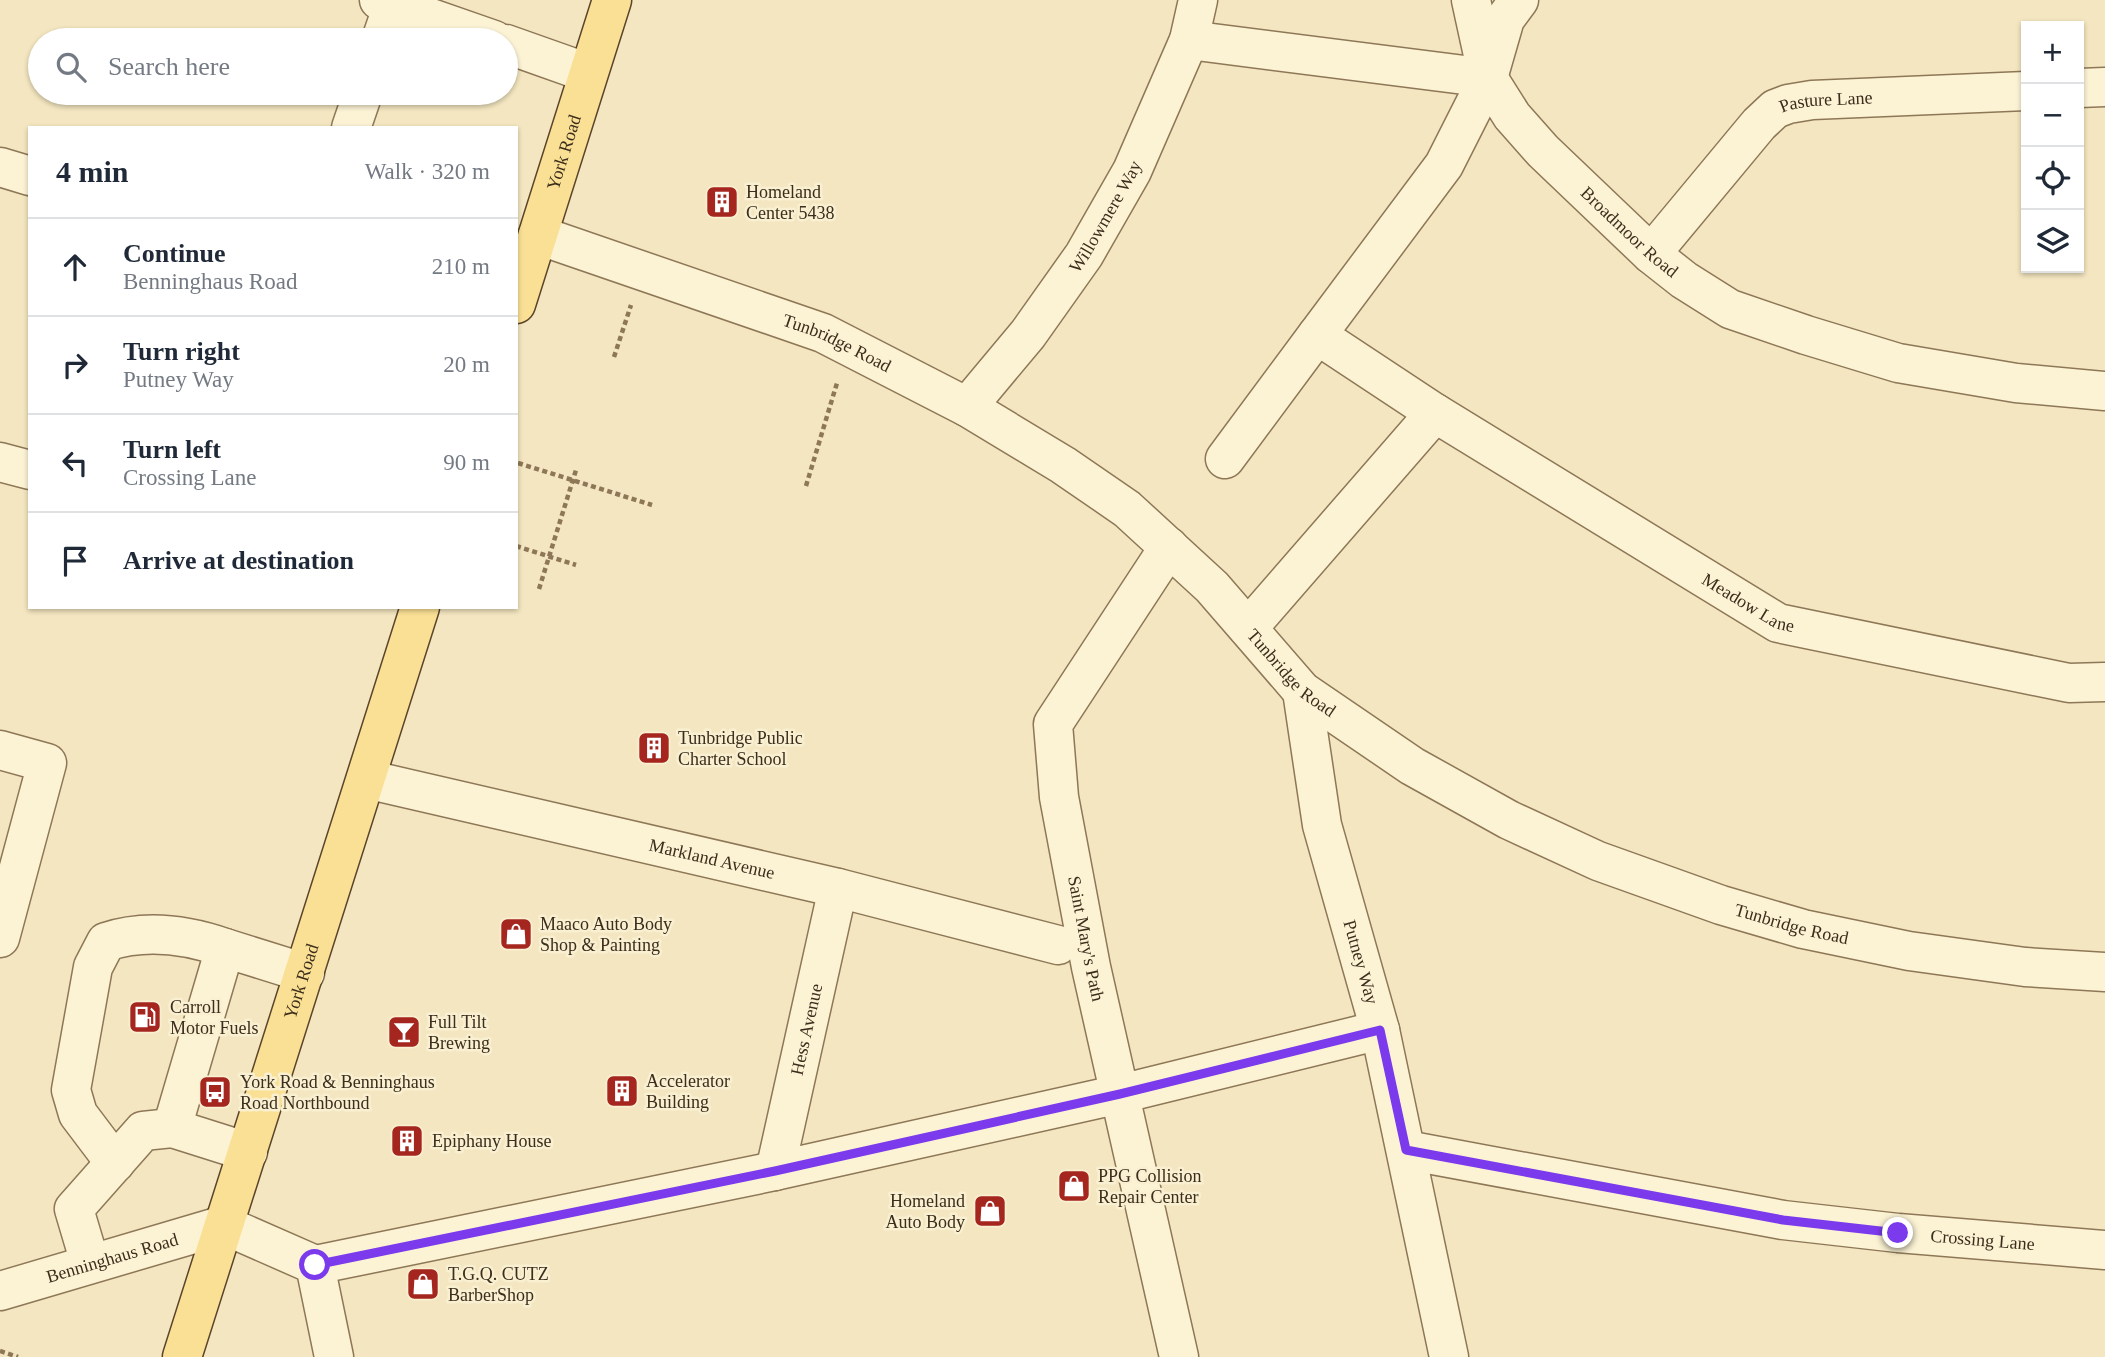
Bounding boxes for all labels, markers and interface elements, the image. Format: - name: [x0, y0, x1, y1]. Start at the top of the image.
- map controls: [2021, 21, 2084, 273]
- button: +: [2021, 21, 2084, 84]
- search box: [28, 28, 518, 105]
- icon: search: [52, 48, 90, 86]
- text: Search here: [108, 52, 230, 81]
- button: −: [2021, 84, 2084, 147]
- street label: Pasture Lane: [1776, 87, 1873, 116]
- street label: York Road: [543, 112, 585, 192]
- button: locate: [2021, 147, 2084, 210]
- text: 4 min: [56, 155, 129, 188]
- street label: Willowmere Way: [1065, 158, 1145, 276]
- text: Walk · 320 m: [365, 159, 490, 184]
- place label: Homeland Center 5438: [746, 182, 834, 223]
- building icon: Homeland Center 5438: [703, 183, 741, 221]
- street label: Broadmoor Road: [1577, 183, 1682, 281]
- button: layers: [2021, 210, 2084, 273]
- text: Continue: [123, 239, 226, 268]
- icon: ahead: [56, 248, 94, 286]
- text: 210 m: [432, 254, 490, 279]
- text: Benninghaus Road: [123, 269, 297, 294]
- street label: Tunbridge Road: [780, 310, 894, 376]
- text: Turn right: [123, 337, 240, 366]
- icon: right: [56, 346, 94, 384]
- text: 20 m: [443, 352, 490, 377]
- text: Putney Way: [123, 367, 234, 392]
- text: Turn left: [123, 435, 221, 464]
- icon: left: [56, 444, 94, 482]
- text: 90 m: [443, 450, 490, 475]
- text: Crossing Lane: [123, 465, 257, 490]
- icon: arrive: [56, 542, 94, 580]
- text: Arrive at destination: [123, 546, 354, 575]
- street label: Meadow Lane: [1699, 569, 1796, 636]
- street label: Tunbridge Road: [1243, 625, 1339, 721]
- place label: Tunbridge Public Charter School: [678, 728, 803, 769]
- building icon: Tunbridge Public Charter School: [635, 729, 673, 767]
- street label: Markland Avenue: [647, 835, 777, 883]
- street label: Saint Mary's Path: [1064, 874, 1108, 1003]
- street label: Tunbridge Road: [1732, 900, 1850, 948]
- place label: Maaco Auto Body Shop & Painting: [540, 914, 672, 955]
- shop icon: Maaco Auto Body Shop & Painting: [497, 915, 535, 953]
- street label: Putney Way: [1339, 918, 1382, 1007]
- street label: York Road: [280, 941, 322, 1022]
- street label: Hess Avenue: [787, 982, 826, 1077]
- place label: Carroll Motor Fuels: [170, 997, 259, 1038]
- fuel station icon: Carroll Motor Fuels: [126, 998, 164, 1036]
- place label: Full Tilt Brewing: [428, 1012, 490, 1053]
- bar icon: Full Tilt Brewing: [385, 1013, 423, 1051]
- place label: Accelerator Building: [646, 1071, 730, 1112]
- place label: York Road & Benninghaus Road Northbound: [240, 1072, 435, 1113]
- building icon: Accelerator Building: [603, 1072, 641, 1110]
- bus stop icon: York Road & Benninghaus Road Northbound: [196, 1073, 234, 1111]
- building icon: Epiphany House: [388, 1122, 426, 1160]
- place label: Epiphany House: [432, 1131, 551, 1151]
- place label: PPG Collision Repair Center: [1098, 1166, 1202, 1207]
- shop icon: PPG Collision Repair Center: [1055, 1167, 1093, 1205]
- place label: Homeland Auto Body: [885, 1191, 965, 1232]
- shop icon: Homeland Auto Body: [971, 1192, 1009, 1230]
- route end: [1882, 1217, 1913, 1248]
- street label: Crossing Lane: [1930, 1226, 2035, 1254]
- street label: Benninghaus Road: [44, 1229, 181, 1287]
- route start: [299, 1249, 330, 1280]
- place label: T.G.Q. CUTZ BarberShop: [448, 1264, 549, 1305]
- shop icon: T.G.Q. CUTZ BarberShop: [404, 1265, 442, 1303]

